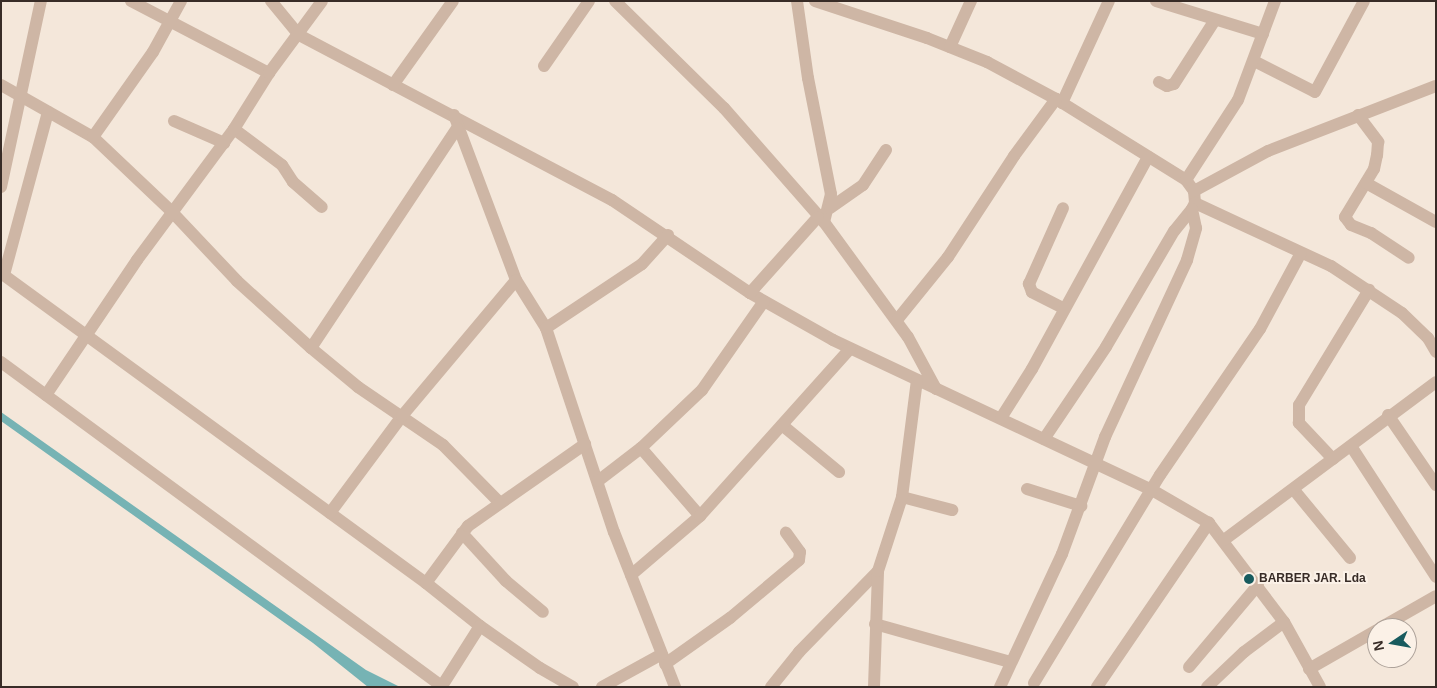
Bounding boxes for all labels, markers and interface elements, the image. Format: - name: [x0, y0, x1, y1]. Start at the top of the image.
- place label: BARBER JAR. Lda: [1259, 572, 1366, 586]
- marker: BARBER JAR. Lda: [1243, 573, 1255, 585]
- north arrow: [1367, 618, 1417, 668]
- text: N: [1369, 639, 1387, 653]

